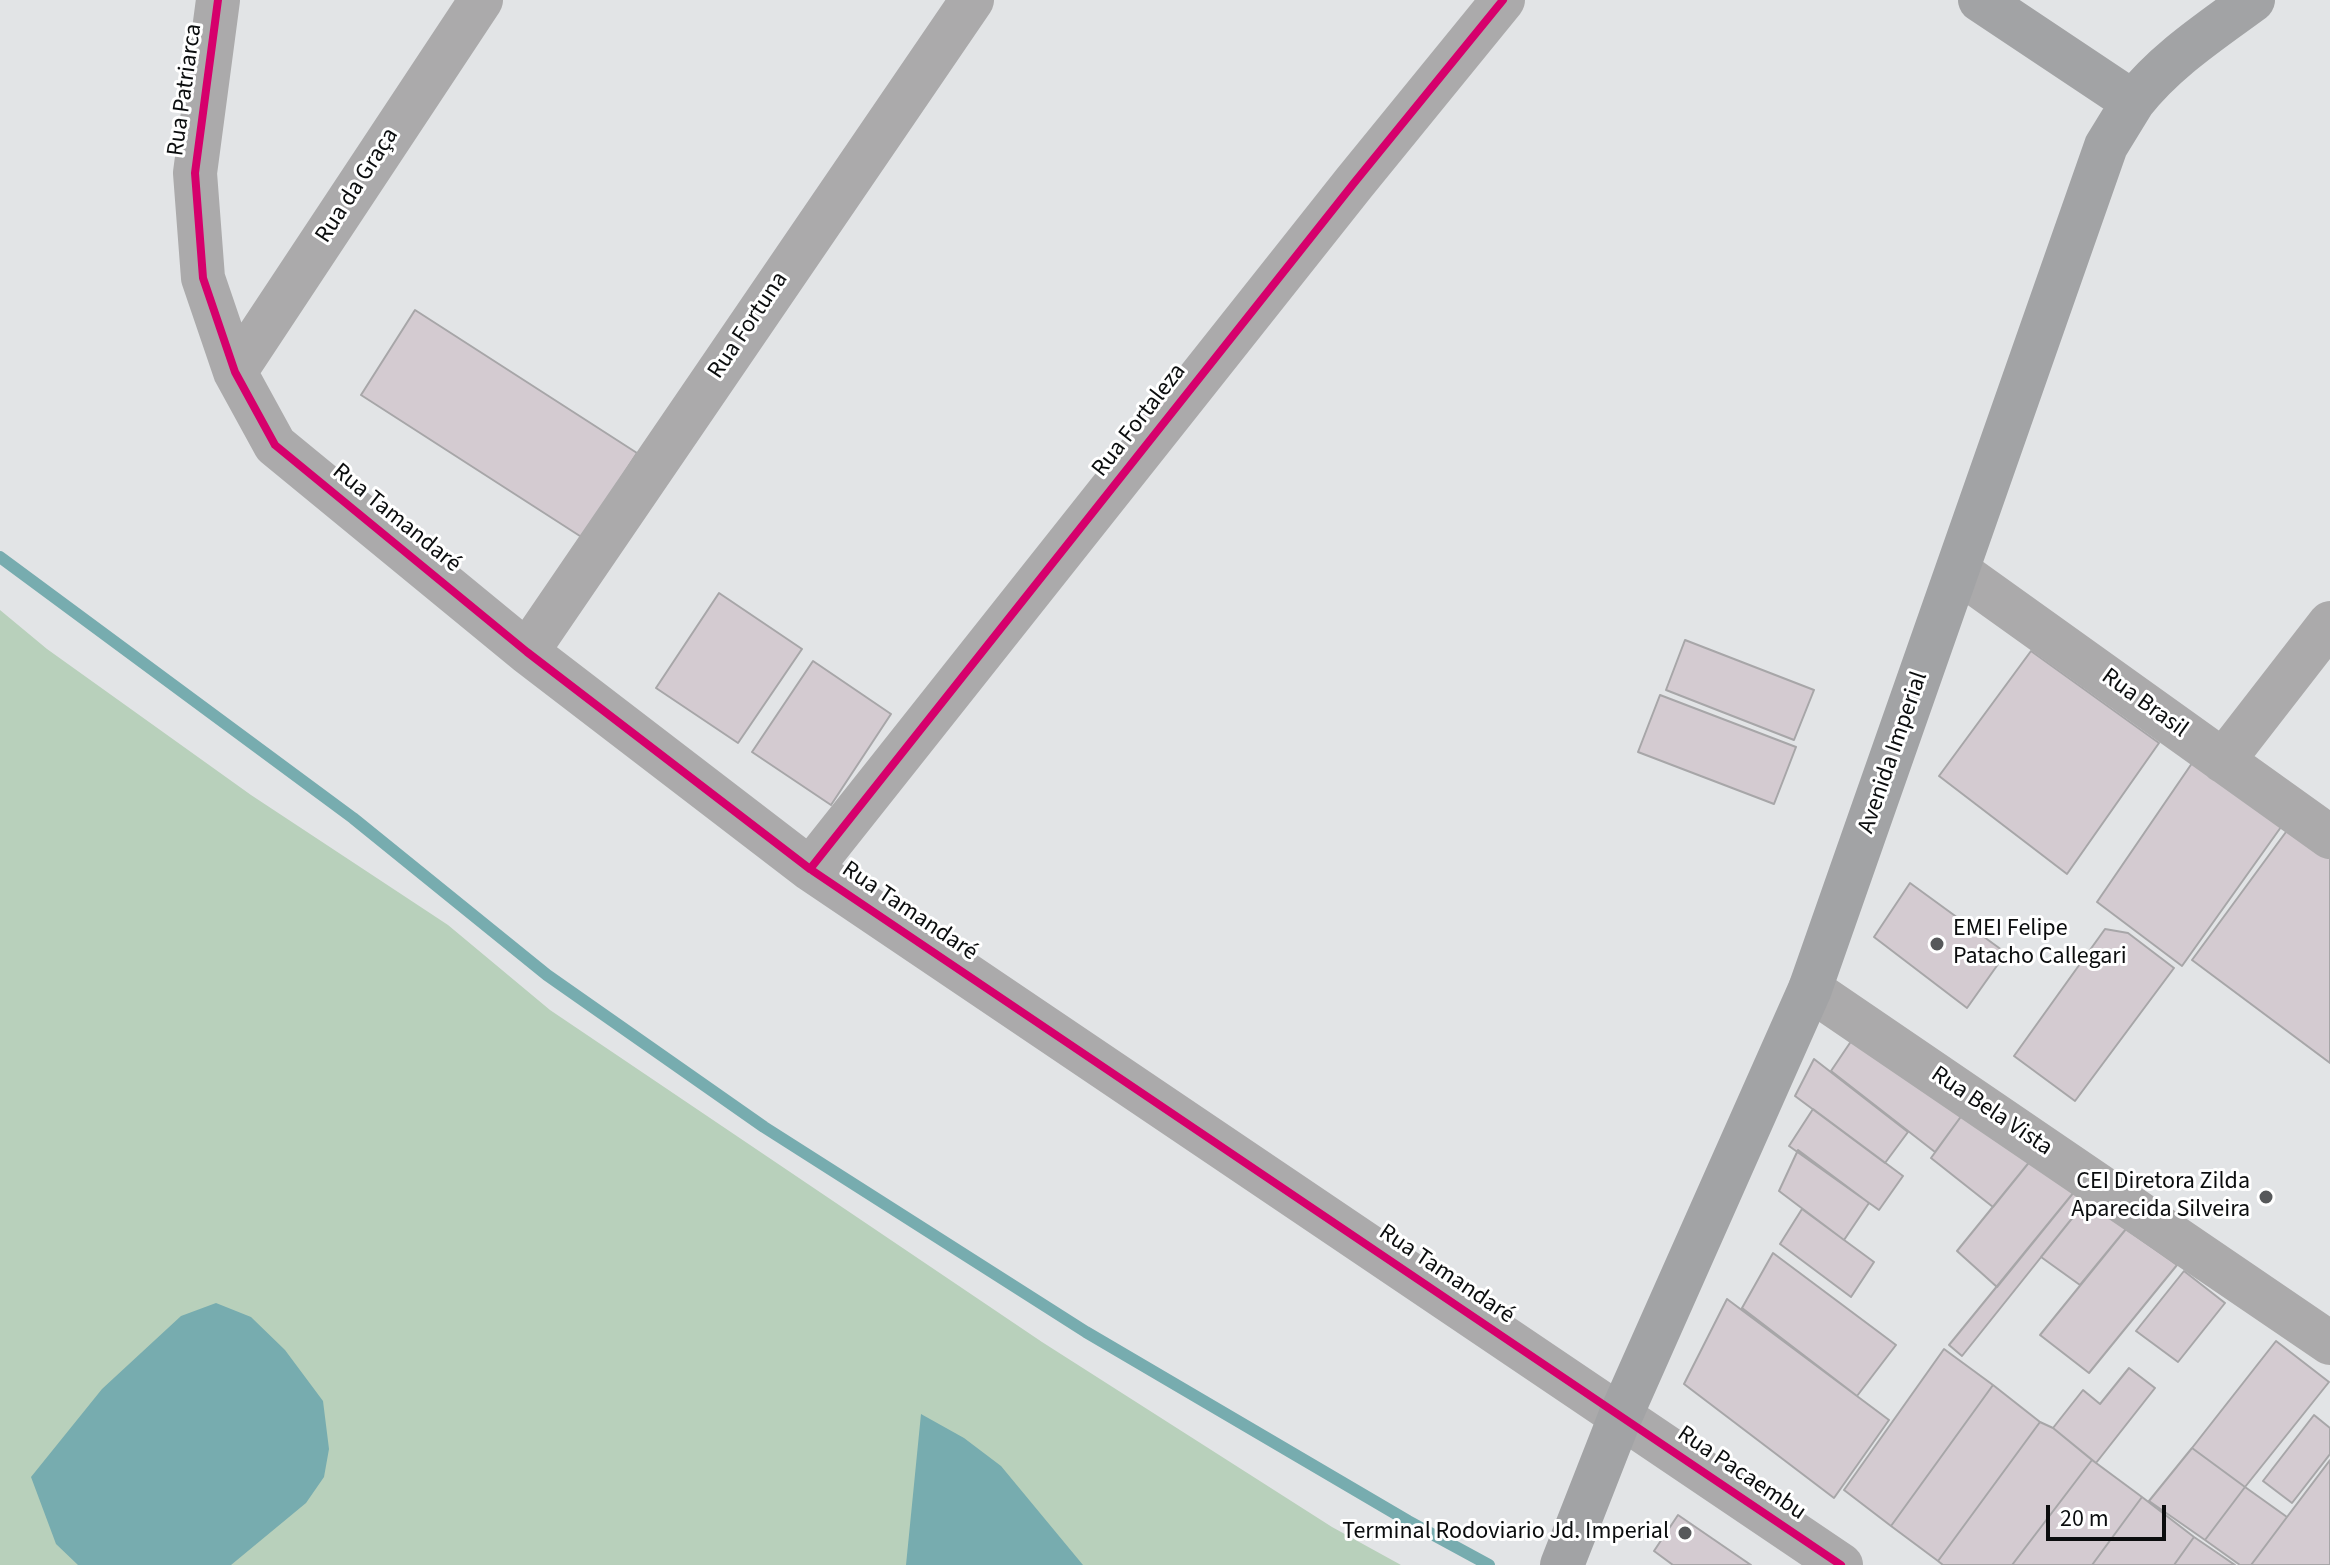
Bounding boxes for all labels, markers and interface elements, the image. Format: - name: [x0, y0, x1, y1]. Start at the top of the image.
- street label: Rua Patriarca: [162, 22, 210, 158]
- street label: Rua da Graça: [310, 123, 406, 249]
- street label: Rua Fortuna: [703, 267, 795, 385]
- street label: Rua Fortaleza: [1087, 359, 1193, 483]
- street label: Rua Tamandaré: [326, 458, 466, 580]
- street label: Rua Brasil: [2095, 663, 2193, 745]
- street label: Avenida Imperial: [1853, 668, 1935, 838]
- street label: Rua Tamandaré: [836, 856, 982, 968]
- place label: EMEI Felipe Patacho Callegari: [1953, 916, 2127, 972]
- marker: EMEI Felipe Patacho Callegari: [1928, 935, 1946, 953]
- street label: Rua Bela Vista: [1925, 1061, 2057, 1163]
- place label: CEI Diretora Zilda Aparecida Silveira: [2071, 1169, 2250, 1225]
- marker: CEI Diretora Zilda Aparecida Silveira: [2257, 1188, 2275, 1206]
- street label: Rua Tamandaré: [1373, 1219, 1519, 1331]
- street label: Rua Pacaembu: [1671, 1420, 1811, 1528]
- scale bar: [2050, 1489, 2170, 1539]
- text: 20 m: [2060, 1501, 2109, 1536]
- place label: Terminal Rodoviario Jd. Imperial: [1342, 1519, 1669, 1547]
- marker: Terminal Rodoviario Jd. Imperial: [1676, 1524, 1694, 1542]

